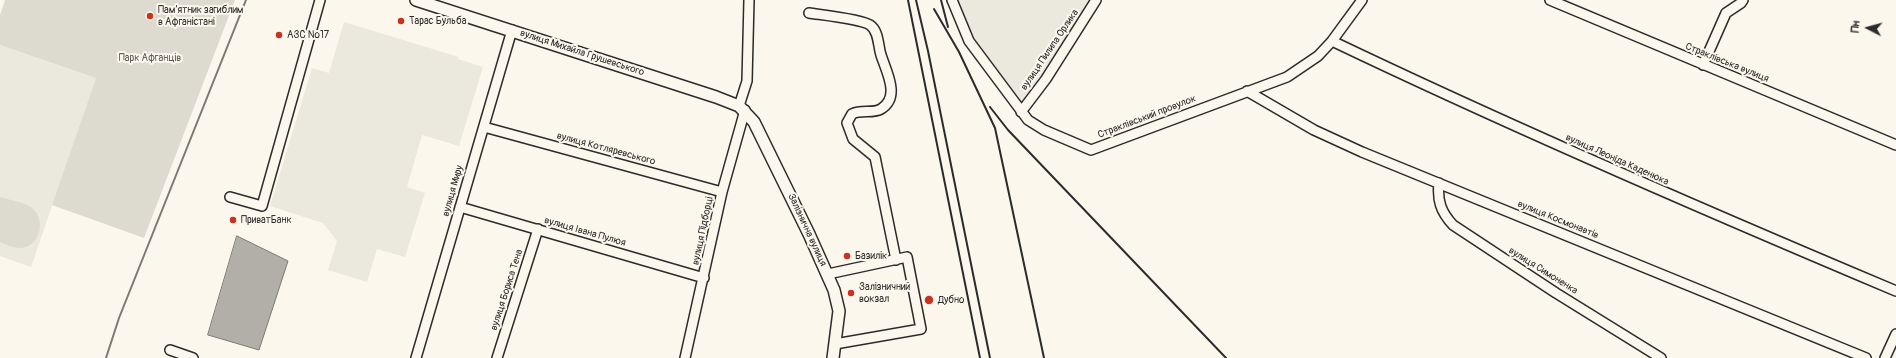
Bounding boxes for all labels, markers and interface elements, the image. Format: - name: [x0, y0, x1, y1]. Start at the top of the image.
- place label: Пам’ятник загиблим в Афганістані: [158, 4, 243, 28]
- street label: вулиця Пилипа Орлика: [1019, 7, 1081, 93]
- north arrow: [1848, 8, 1888, 48]
- marker: Пам’ятник загиблим в Афганістані: [145, 11, 155, 21]
- place label: Тарас Бульба: [409, 15, 466, 27]
- marker: Тарас Бульба: [396, 16, 406, 26]
- text: Пн: [1848, 20, 1863, 33]
- street label: вулиця Михайла Грушевського: [518, 27, 646, 79]
- place label: АЗС №17: [287, 29, 329, 41]
- marker: АЗС №17: [274, 30, 284, 40]
- street label: Страклівська вулиця: [1683, 41, 1771, 85]
- park label: Парк Афганців: [119, 52, 181, 64]
- street label: Страклівський провулок: [1096, 93, 1198, 141]
- street label: вулиця Котляревського: [555, 130, 657, 168]
- street label: вулиця Леоніда Каденюка: [1563, 132, 1671, 188]
- street label: вулиця Миру: [440, 164, 466, 218]
- street label: Залізнична вулиця: [785, 192, 829, 268]
- street label: вулиця Підборці: [690, 196, 716, 266]
- street label: вулиця Космонавтів: [1516, 198, 1600, 242]
- place label: ПриватБанк: [241, 214, 292, 226]
- marker: ПриватБанк: [228, 215, 238, 225]
- street label: вулиця Івана Пулюя: [543, 215, 627, 249]
- street label: вулиця Симоненка: [1506, 245, 1580, 297]
- street label: вулиця Бориса Тена: [488, 248, 526, 332]
- place label: Базилік: [855, 250, 887, 262]
- marker: Базилік: [842, 251, 852, 261]
- place label: Залізничний вокзал: [859, 281, 910, 304]
- marker: Залізничний вокзал: [846, 288, 856, 298]
- marker: Дубно: [923, 294, 935, 306]
- place label: Дубно: [938, 294, 964, 306]

